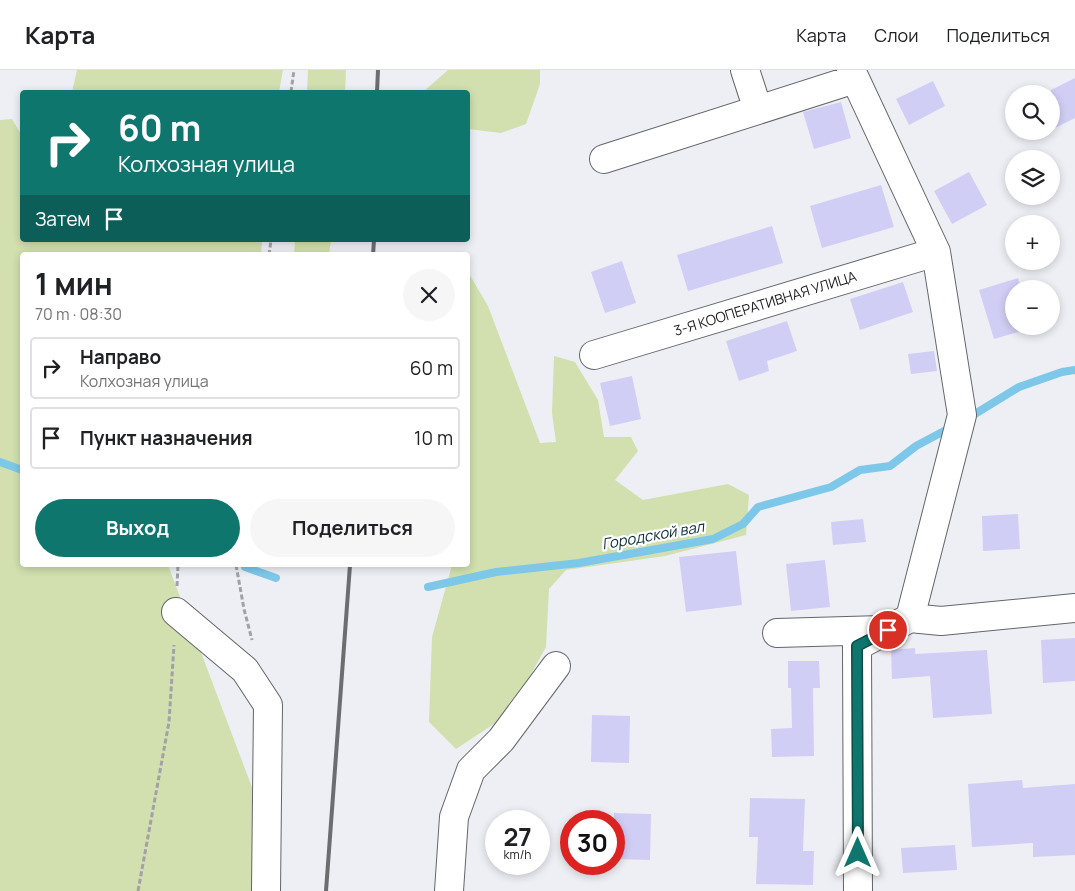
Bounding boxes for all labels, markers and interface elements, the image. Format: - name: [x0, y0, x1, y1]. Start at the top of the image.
- text: Карта: [25, 18, 95, 51]
- text: Карта: [796, 23, 846, 47]
- text: Слои: [874, 23, 918, 47]
- text: Поделиться: [946, 23, 1050, 47]
- map controls: [1005, 85, 1060, 335]
- button: search: [1005, 85, 1060, 140]
- text: 60 m: [118, 104, 201, 152]
- icon: right: [35, 110, 100, 175]
- text: Колхозная улица: [118, 149, 295, 179]
- button: layers: [1005, 150, 1060, 205]
- icon: arrive: [100, 205, 128, 233]
- text: Затем: [35, 206, 90, 232]
- button: +: [1005, 215, 1060, 270]
- text: 1 мин: [35, 263, 113, 304]
- street label: 3-Я КООПЕРАТИВНАЯ УЛИЦА: [671, 266, 859, 340]
- button: close: [403, 269, 455, 321]
- button: −: [1005, 280, 1060, 335]
- text: 70 m · 08:30: [35, 303, 122, 325]
- text: Направо: [80, 344, 161, 370]
- icon: right: [37, 354, 65, 382]
- text: 60 m: [410, 355, 453, 381]
- text: Колхозная улица: [80, 370, 209, 392]
- icon: arrive: [37, 424, 65, 452]
- text: Пункт назначения: [80, 425, 253, 451]
- text: 10 m: [414, 425, 453, 451]
- button: Выход: [35, 499, 240, 557]
- button: Поделиться: [250, 499, 455, 557]
- water label: Городской вал: [600, 515, 707, 554]
- pin: [867, 609, 909, 651]
- icon: arrive: [874, 616, 902, 644]
- speed limit sign: 30: [560, 810, 625, 875]
- text: 27: [503, 819, 532, 854]
- position arrow: [831, 826, 883, 878]
- text: km/h: [504, 846, 531, 863]

